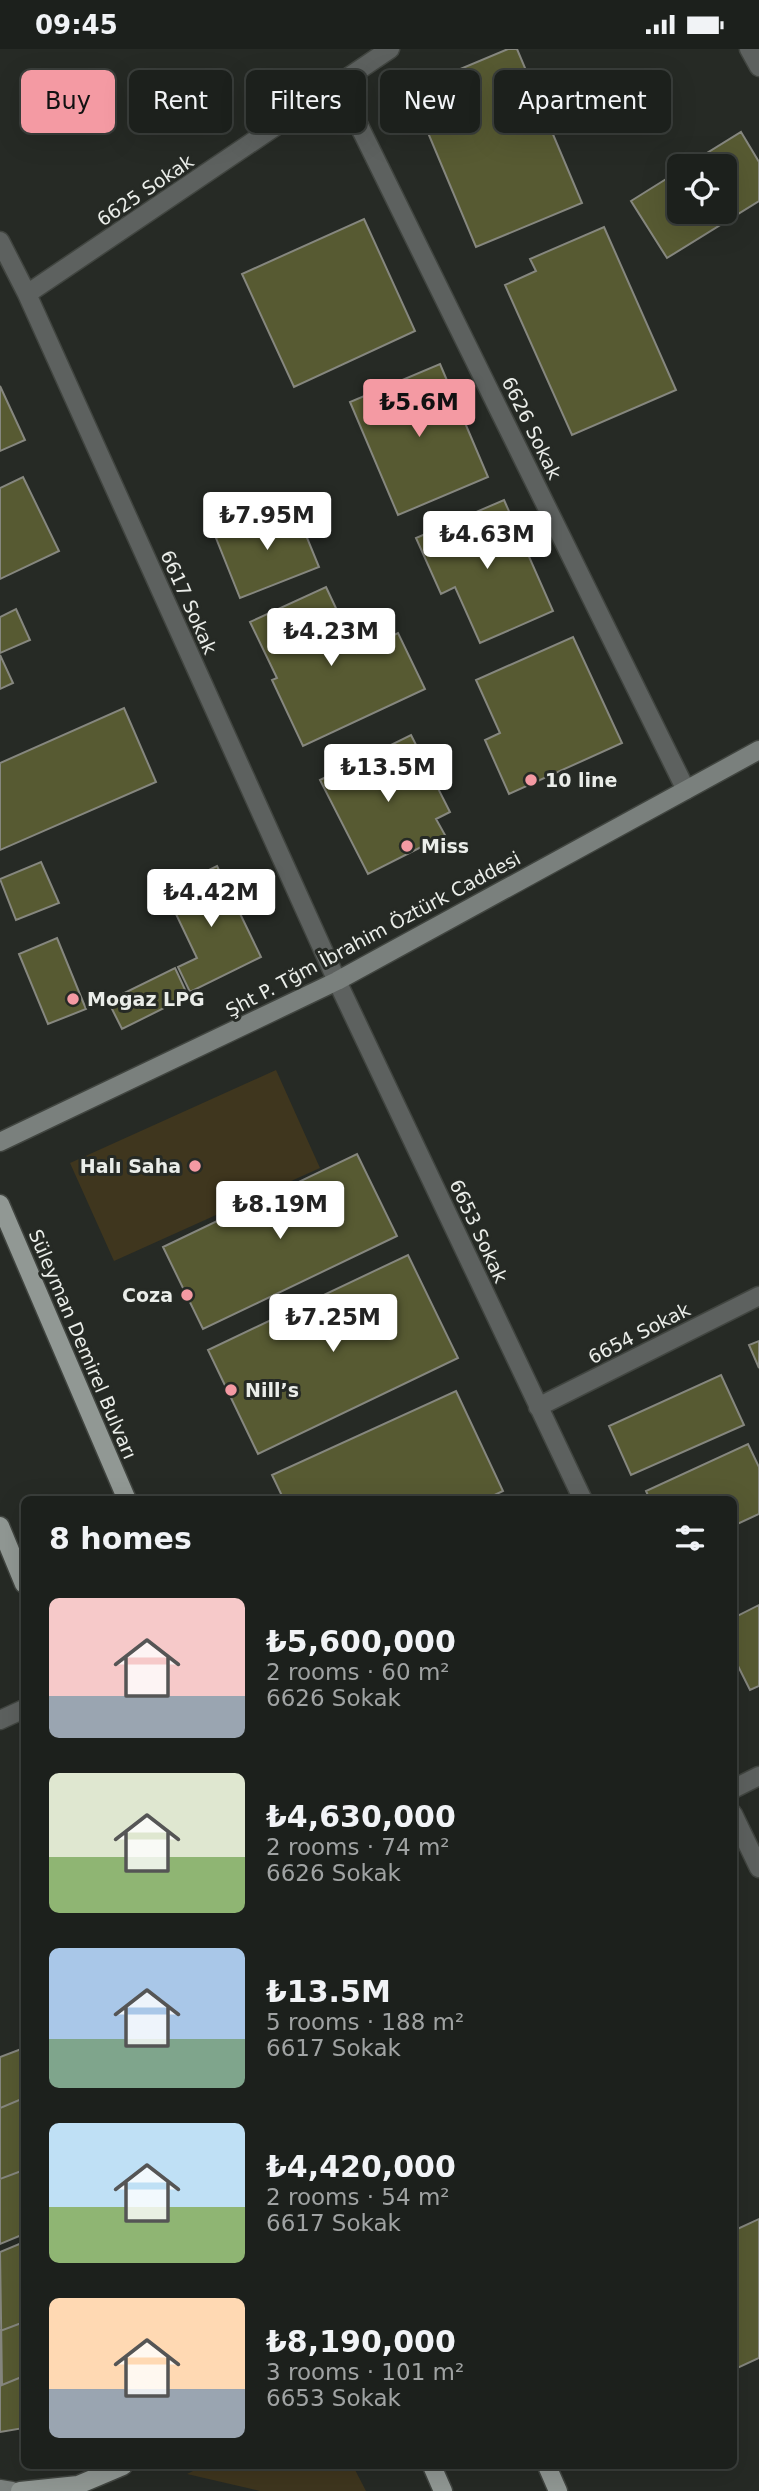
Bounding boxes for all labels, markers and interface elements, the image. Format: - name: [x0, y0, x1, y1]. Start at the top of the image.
- text: 09:45: [35, 10, 118, 40]
- chip: Buy: [21, 70, 115, 133]
- chip: Rent: [129, 70, 232, 133]
- chip: Filters: [246, 70, 366, 133]
- chip: New: [380, 70, 480, 133]
- chip: Apartment: [494, 70, 671, 133]
- street label: 6625 Sokak: [93, 150, 197, 230]
- map controls: [667, 154, 737, 224]
- button: locate: [667, 154, 737, 224]
- street label: 6626 Sokak: [498, 373, 566, 483]
- pin: ₺5.6M: [370, 379, 468, 439]
- text: ₺5.6M: [379, 389, 459, 415]
- pin: ₺7.95M: [210, 493, 324, 552]
- text: ₺7.95M: [219, 502, 315, 528]
- pin: ₺4.63M: [430, 511, 544, 571]
- text: ₺4.63M: [439, 521, 535, 547]
- street label: 6617 Sokak: [156, 547, 222, 657]
- pin: ₺4.23M: [274, 609, 388, 668]
- text: ₺4.23M: [283, 618, 379, 644]
- pin: ₺13.5M: [331, 745, 445, 804]
- text: ₺13.5M: [340, 754, 436, 780]
- place label: 10 line: [545, 769, 618, 791]
- marker: 10 line: [523, 772, 539, 788]
- place label: Miss: [421, 835, 469, 857]
- marker: Miss: [399, 838, 415, 854]
- street label: Şht P. Tğm İbrahim Öztürk Caddesi: [222, 847, 524, 1021]
- pin: ₺4.42M: [154, 869, 268, 929]
- text: ₺4.42M: [163, 879, 259, 905]
- place label: Mogaz LPG: [87, 988, 205, 1010]
- marker: Mogaz LPG: [65, 991, 81, 1007]
- place label: Halı Saha: [80, 1155, 181, 1177]
- marker: Halı Saha: [187, 1158, 203, 1174]
- street label: 6653 Sokak: [445, 1176, 513, 1286]
- pin: ₺8.19M: [223, 1181, 337, 1241]
- text: ₺8.19M: [232, 1191, 328, 1217]
- street label: Süleyman Demirel Bulvarı: [25, 1226, 141, 1462]
- place label: Coza: [122, 1284, 173, 1306]
- marker: Coza: [179, 1287, 195, 1303]
- pin: ₺7.25M: [276, 1295, 390, 1354]
- street label: 6654 Sokak: [584, 1298, 694, 1368]
- text: ₺7.25M: [285, 1304, 381, 1330]
- place label: Nill’s: [245, 1379, 299, 1401]
- marker: Nill’s: [223, 1382, 239, 1398]
- icon: filters: [671, 1519, 709, 1557]
- text: 8 homes: [49, 1521, 192, 1556]
- text: ₺5,600,000: [266, 1624, 456, 1659]
- icon: home: [105, 1626, 189, 1710]
- text: 2 rooms · 60 m²: [266, 1659, 450, 1685]
- text: 6626 Sokak: [266, 1685, 401, 1711]
- text: ₺4,630,000: [266, 1799, 456, 1834]
- icon: home: [105, 1801, 189, 1885]
- text: 2 rooms · 74 m²: [266, 1834, 450, 1860]
- text: 6626 Sokak: [266, 1860, 401, 1886]
- text: ₺13.5M: [266, 1974, 391, 2009]
- icon: home: [105, 1976, 189, 2060]
- text: 5 rooms · 188 m²: [266, 2009, 464, 2035]
- text: 6617 Sokak: [266, 2035, 401, 2061]
- text: ₺4,420,000: [266, 2149, 456, 2184]
- icon: home: [105, 2151, 189, 2235]
- text: 2 rooms · 54 m²: [266, 2184, 450, 2210]
- text: 6617 Sokak: [266, 2210, 401, 2236]
- text: ₺8,190,000: [266, 2324, 456, 2359]
- icon: home: [105, 2326, 189, 2410]
- text: 3 rooms · 101 m²: [266, 2359, 464, 2385]
- text: 6653 Sokak: [266, 2385, 401, 2411]

